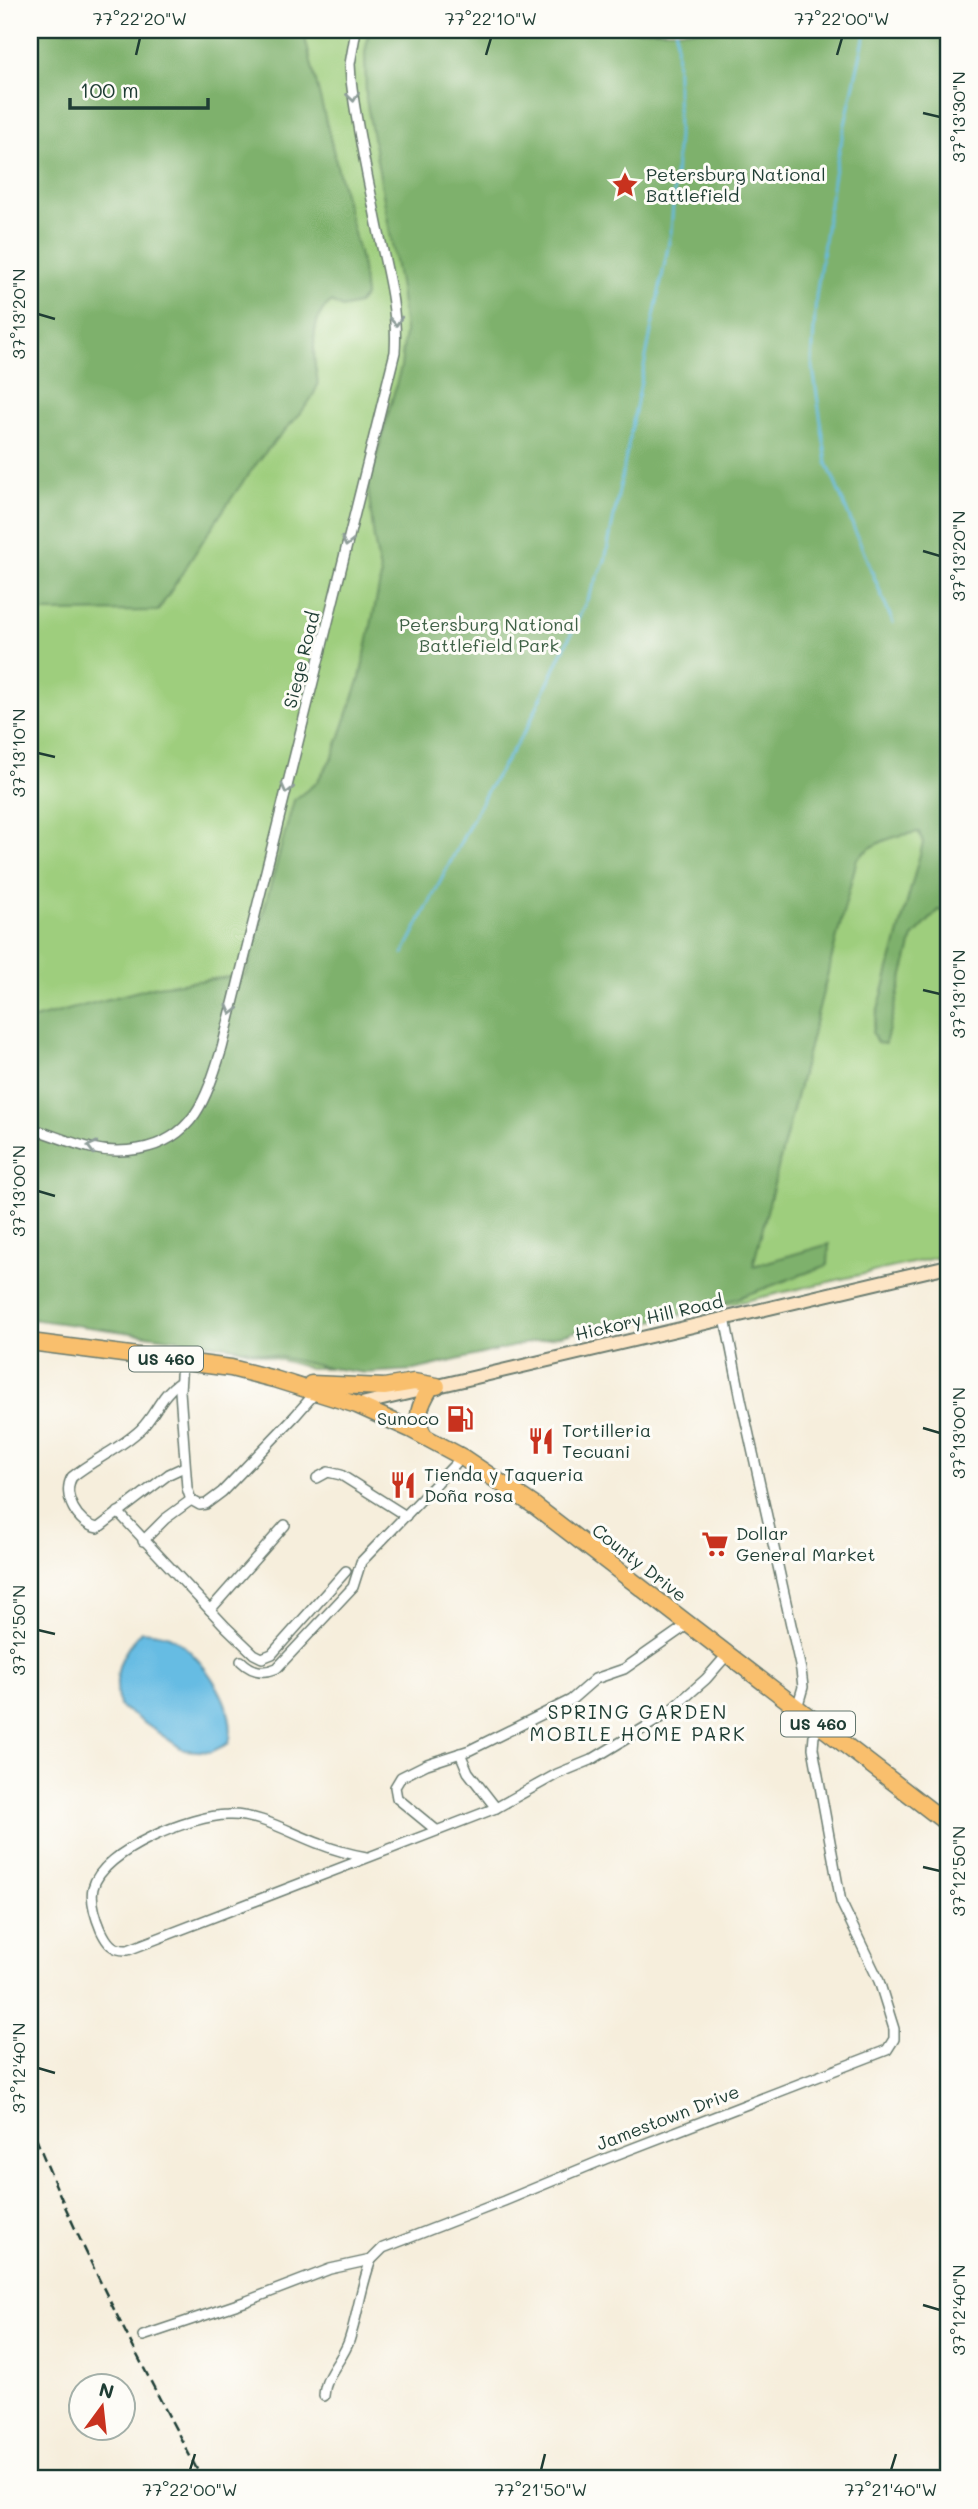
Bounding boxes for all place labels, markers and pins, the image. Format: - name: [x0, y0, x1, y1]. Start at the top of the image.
- place label: Petersburg National Battlefield: [646, 162, 826, 207]
- place icon: Petersburg National Battlefield: [610, 170, 640, 200]
- fuel station icon: Sunoco: [445, 1404, 475, 1434]
- place label: Sunoco: [377, 1406, 439, 1430]
- place label: Tortilleria Tecuani: [562, 1418, 651, 1463]
- restaurant icon: Tortilleria Tecuani: [526, 1426, 556, 1456]
- place label: Tienda y Taqueria Doña rosa: [424, 1462, 584, 1507]
- restaurant icon: Tienda y Taqueria Doña rosa: [388, 1470, 418, 1500]
- place label: Dollar General Market: [736, 1521, 875, 1566]
- supermarket icon: Dollar General Market: [700, 1529, 730, 1559]

